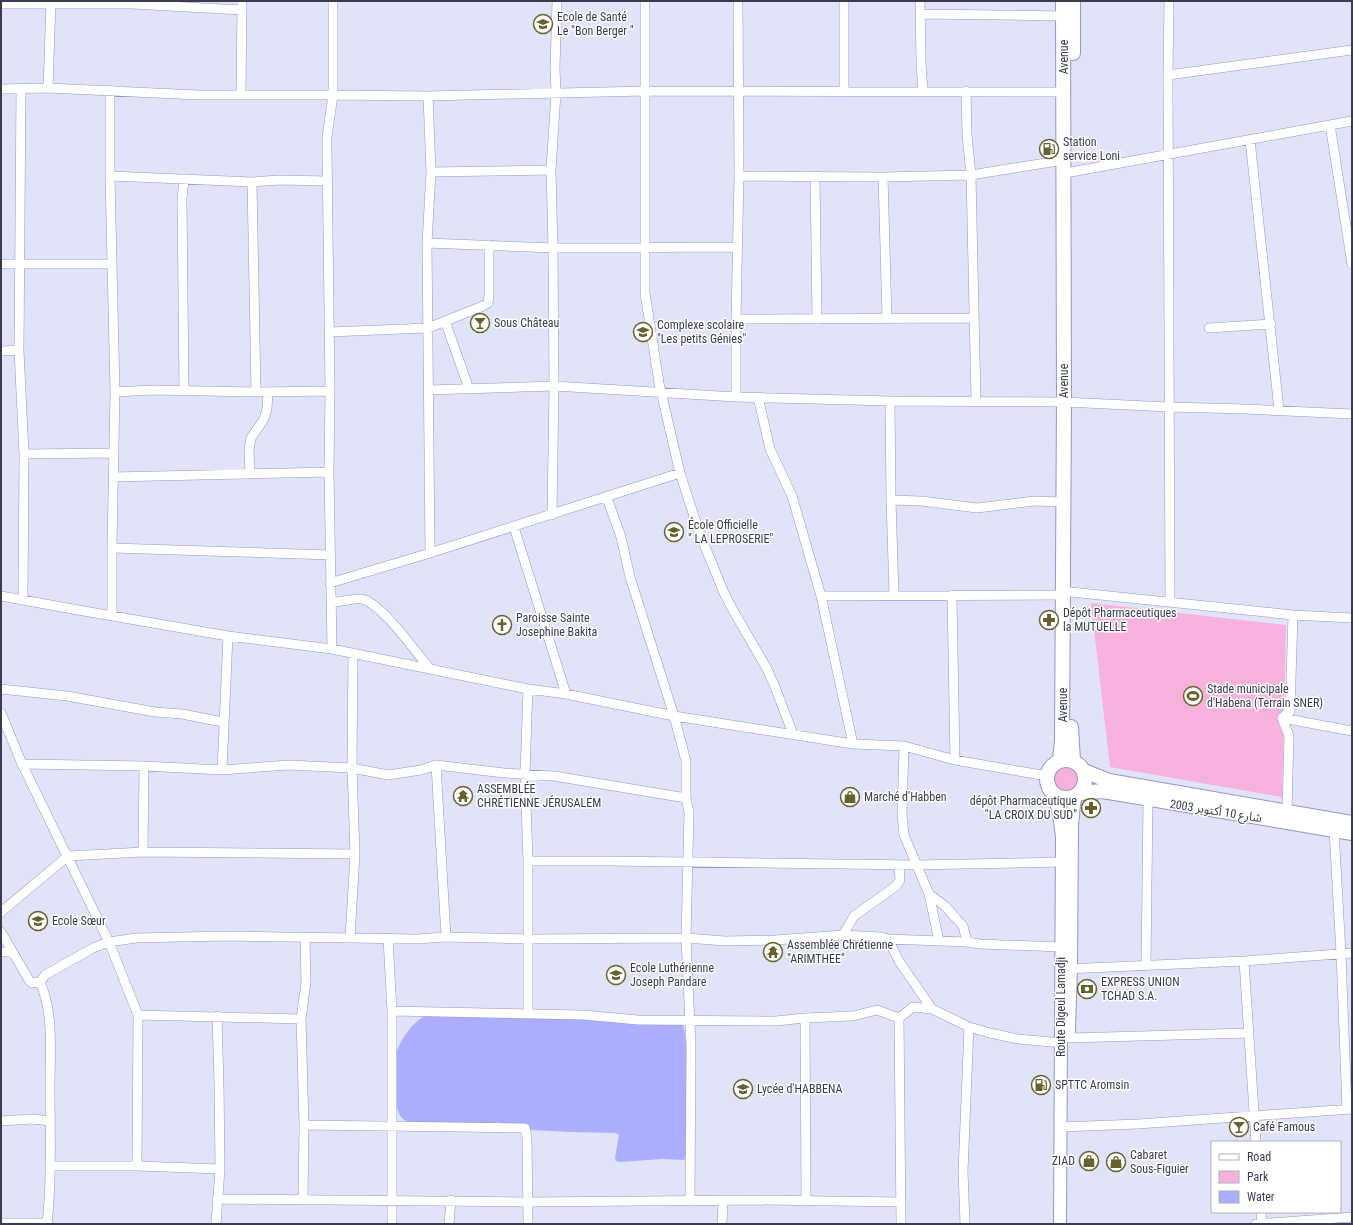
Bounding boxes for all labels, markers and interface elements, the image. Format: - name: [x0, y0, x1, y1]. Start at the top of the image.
- place label: Ecole de Santé Le "Bon Berger ": [557, 10, 634, 38]
- school or university icon: Ecole de Santé Le "Bon Berger ": [532, 13, 554, 35]
- street label: Avenue: [1057, 39, 1071, 74]
- place label: Station service Loni: [1063, 135, 1120, 163]
- fuel station icon: Station service Loni: [1038, 138, 1060, 160]
- bar icon: Sous Château: [469, 312, 491, 334]
- place label: Sous Château: [494, 316, 560, 330]
- place label: Complexe scolaire "Les petits Génies": [657, 318, 746, 346]
- school or university icon: Complexe scolaire "Les petits Génies": [632, 321, 654, 343]
- street label: Avenue: [1057, 363, 1071, 398]
- place label: École Officielle " LA LEPROSERIE": [688, 517, 774, 546]
- school or university icon: École Officielle " LA LEPROSERIE": [663, 521, 685, 543]
- place label: Dépôt Pharmaceutiques la MUTUELLE: [1063, 606, 1177, 634]
- pharmacy icon: Dépôt Pharmaceutiques la MUTUELLE: [1038, 609, 1060, 631]
- place label: Paroisse Sainte Josephine Bakita: [516, 611, 598, 639]
- church icon: Paroisse Sainte Josephine Bakita: [491, 614, 513, 636]
- place label: Stade municipale d'Habena (Terrain SNER): [1207, 682, 1323, 710]
- sports icon: Stade municipale d'Habena (Terrain SNER): [1182, 685, 1204, 707]
- street label: Avenue: [1056, 687, 1070, 722]
- place label: ASSEMBLÉE CHRÉTIENNE JÉRUSALEM: [477, 781, 601, 810]
- temple icon: ASSEMBLÉE CHRÉTIENNE JÉRUSALEM: [452, 785, 474, 807]
- shop icon: Marché d'Habben: [839, 786, 861, 808]
- place label: Marché d'Habben: [864, 790, 947, 804]
- place label: dépôt Pharmaceutique "LA CROIX DU SUD": [970, 794, 1077, 822]
- street label: شارع 10 أكتوبر 2003: [1169, 796, 1263, 827]
- pharmacy icon: dépôt Pharmaceutique "LA CROIX DU SUD": [1080, 797, 1102, 819]
- school or university icon: Ecole Sœur: [27, 910, 49, 932]
- place label: Ecole Sœur: [52, 914, 106, 928]
- place label: Assemblée Chrétienne "ARIMTHEE": [787, 938, 894, 966]
- temple icon: Assemblée Chrétienne "ARIMTHEE": [762, 941, 784, 963]
- street label: Route Digeul Lamadji: [1054, 957, 1068, 1057]
- place label: Ecole Luthérienne Joseph Pandare: [630, 961, 714, 989]
- school or university icon: Ecole Luthérienne Joseph Pandare: [605, 964, 627, 986]
- place label: EXPRESS UNION TCHAD S.A.: [1101, 975, 1180, 1003]
- bank icon: EXPRESS UNION TCHAD S.A.: [1076, 978, 1098, 1000]
- fuel station icon: SPTTC Aromsin: [1030, 1074, 1052, 1096]
- school or university icon: Lycée d'HABBENA: [732, 1078, 754, 1100]
- place label: SPTTC Aromsin: [1055, 1078, 1130, 1092]
- place label: Lycée d'HABBENA: [757, 1082, 843, 1096]
- bar icon: Café Famous: [1228, 1116, 1250, 1138]
- place label: Café Famous: [1253, 1120, 1315, 1134]
- legend: [1211, 1141, 1341, 1213]
- place label: Cabaret Sous-Figuier: [1130, 1148, 1189, 1176]
- shop icon: ZIAD: [1078, 1150, 1100, 1172]
- text: Road: [1247, 1150, 1271, 1164]
- shop icon: Cabaret Sous-Figuier: [1105, 1151, 1127, 1173]
- place label: ZIAD: [1052, 1154, 1075, 1168]
- text: Park: [1247, 1170, 1269, 1184]
- text: Water: [1247, 1190, 1275, 1204]

